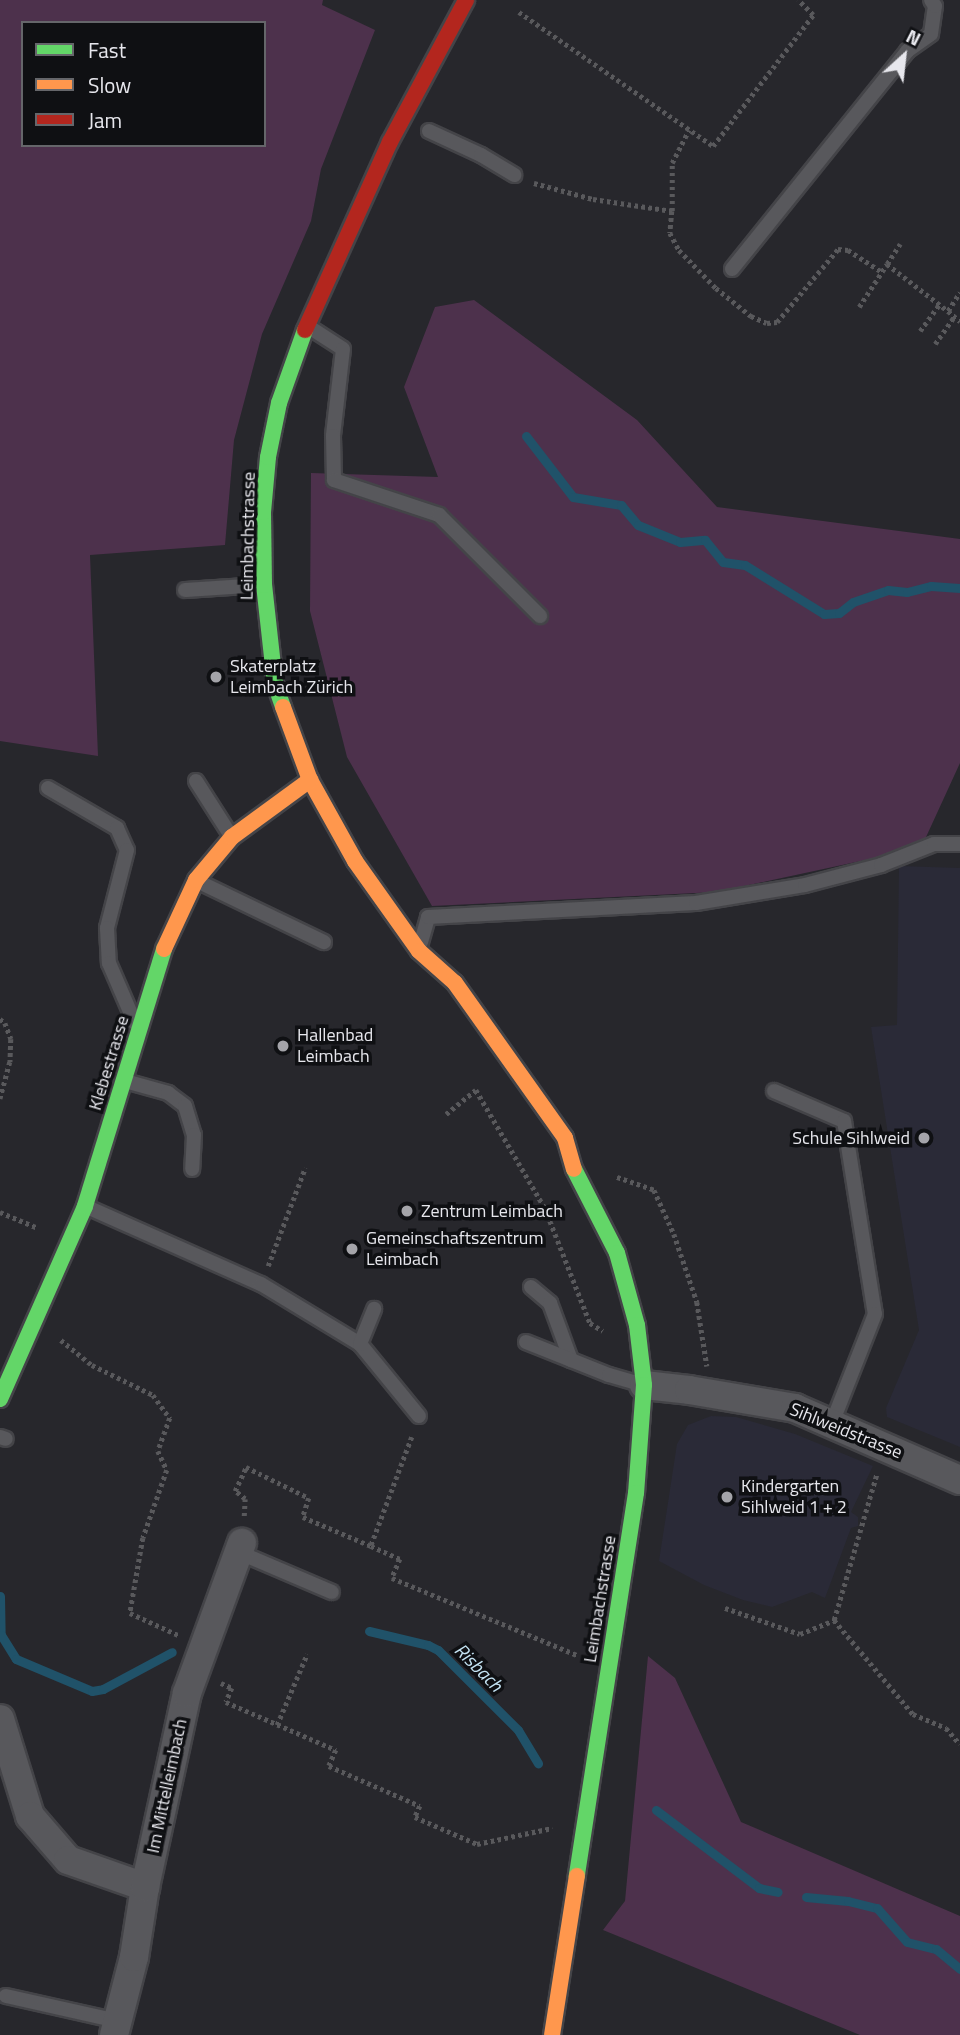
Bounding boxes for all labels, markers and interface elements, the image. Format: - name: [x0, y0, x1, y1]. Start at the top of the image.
- legend: [21, 21, 266, 147]
- north arrow: [869, 21, 939, 91]
- text: N: [901, 21, 926, 53]
- text: Fast: [88, 34, 126, 66]
- text: Slow: [88, 69, 131, 101]
- text: Jam: [88, 104, 122, 136]
- street label: Leimbachstrasse: [236, 472, 260, 600]
- place label: Skaterplatz Leimbach Zürich: [230, 656, 353, 698]
- marker: Skaterplatz Leimbach Zürich: [208, 669, 224, 685]
- street label: Klebestrasse: [84, 1013, 134, 1113]
- place label: Hallenbad Leimbach: [297, 1025, 373, 1068]
- marker: Hallenbad Leimbach: [275, 1038, 291, 1054]
- place label: Schule Sihlweid: [792, 1127, 910, 1149]
- marker: Schule Sihlweid: [916, 1130, 932, 1146]
- place label: Zentrum Leimbach: [421, 1200, 563, 1222]
- marker: Zentrum Leimbach: [399, 1203, 415, 1219]
- place label: Gemeinschaftszentrum Leimbach: [366, 1228, 543, 1270]
- marker: Gemeinschaftszentrum Leimbach: [344, 1241, 360, 1257]
- street label: Sihlweidstrasse: [787, 1399, 905, 1463]
- place label: Kindergarten Sihlweid 1 + 2: [741, 1476, 847, 1518]
- marker: Kindergarten Sihlweid 1 + 2: [719, 1489, 735, 1505]
- street label: Leimbachstrasse: [579, 1534, 621, 1664]
- water label: Risbach: [450, 1638, 508, 1696]
- street label: Im Mittelleimbach: [142, 1717, 192, 1855]

